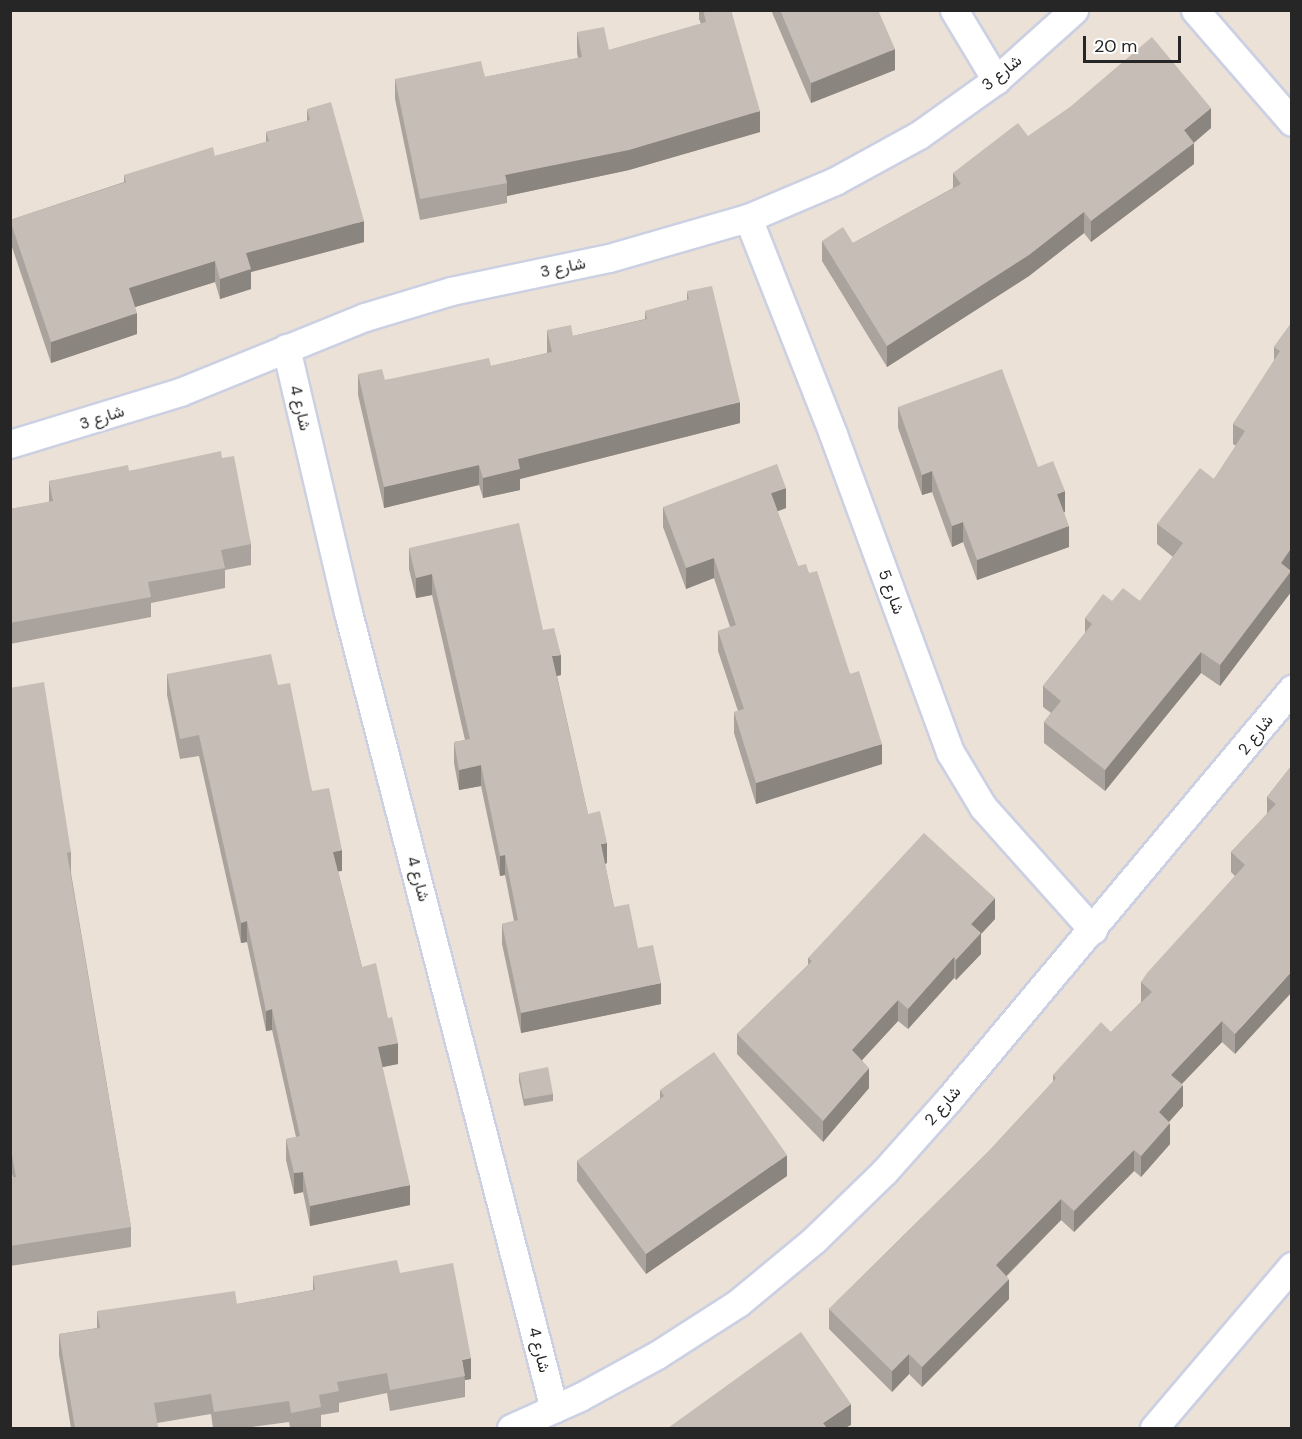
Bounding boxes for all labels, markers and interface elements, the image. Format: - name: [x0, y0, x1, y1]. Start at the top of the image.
- scale bar: [1086, 24, 1184, 62]
- text: 20 m: [1094, 34, 1137, 58]
- street label: شارع 3: [978, 51, 1026, 95]
- street label: شارع 3: [539, 254, 587, 282]
- street label: شارع 4: [285, 383, 315, 433]
- street label: شارع 3: [77, 402, 127, 434]
- street label: شارع 5: [874, 567, 908, 617]
- street label: شارع 2: [1234, 711, 1278, 759]
- street label: شارع 4: [403, 854, 433, 904]
- street label: شارع 2: [921, 1082, 965, 1130]
- street label: شارع 4: [524, 1325, 554, 1375]

